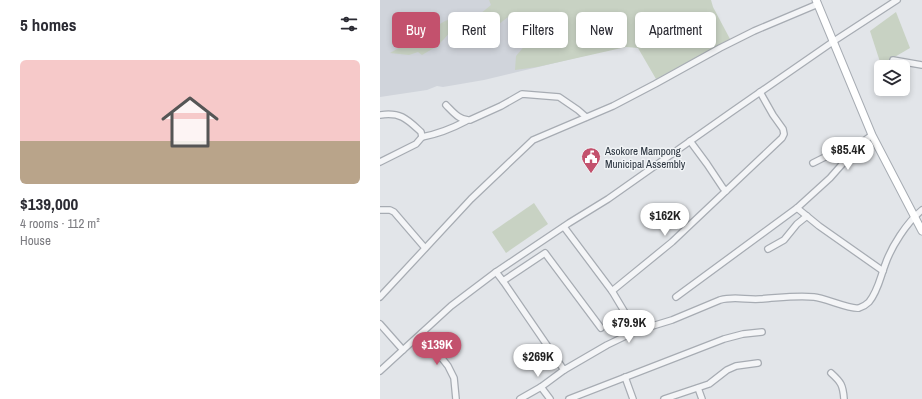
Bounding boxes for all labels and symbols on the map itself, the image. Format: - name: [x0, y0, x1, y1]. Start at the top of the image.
- pin: $85.4K: [815, 137, 881, 171]
- place label: Asokore Mampong Municipal Assembly: [604, 144, 686, 171]
- public building icon: Asokore Mampong Municipal Assembly: [580, 146, 602, 174]
- pin: $162K: [637, 203, 693, 237]
- pin: $79.9K: [596, 310, 662, 344]
- pin: $139K: [409, 332, 465, 366]
- pin: $269K: [510, 344, 566, 378]

